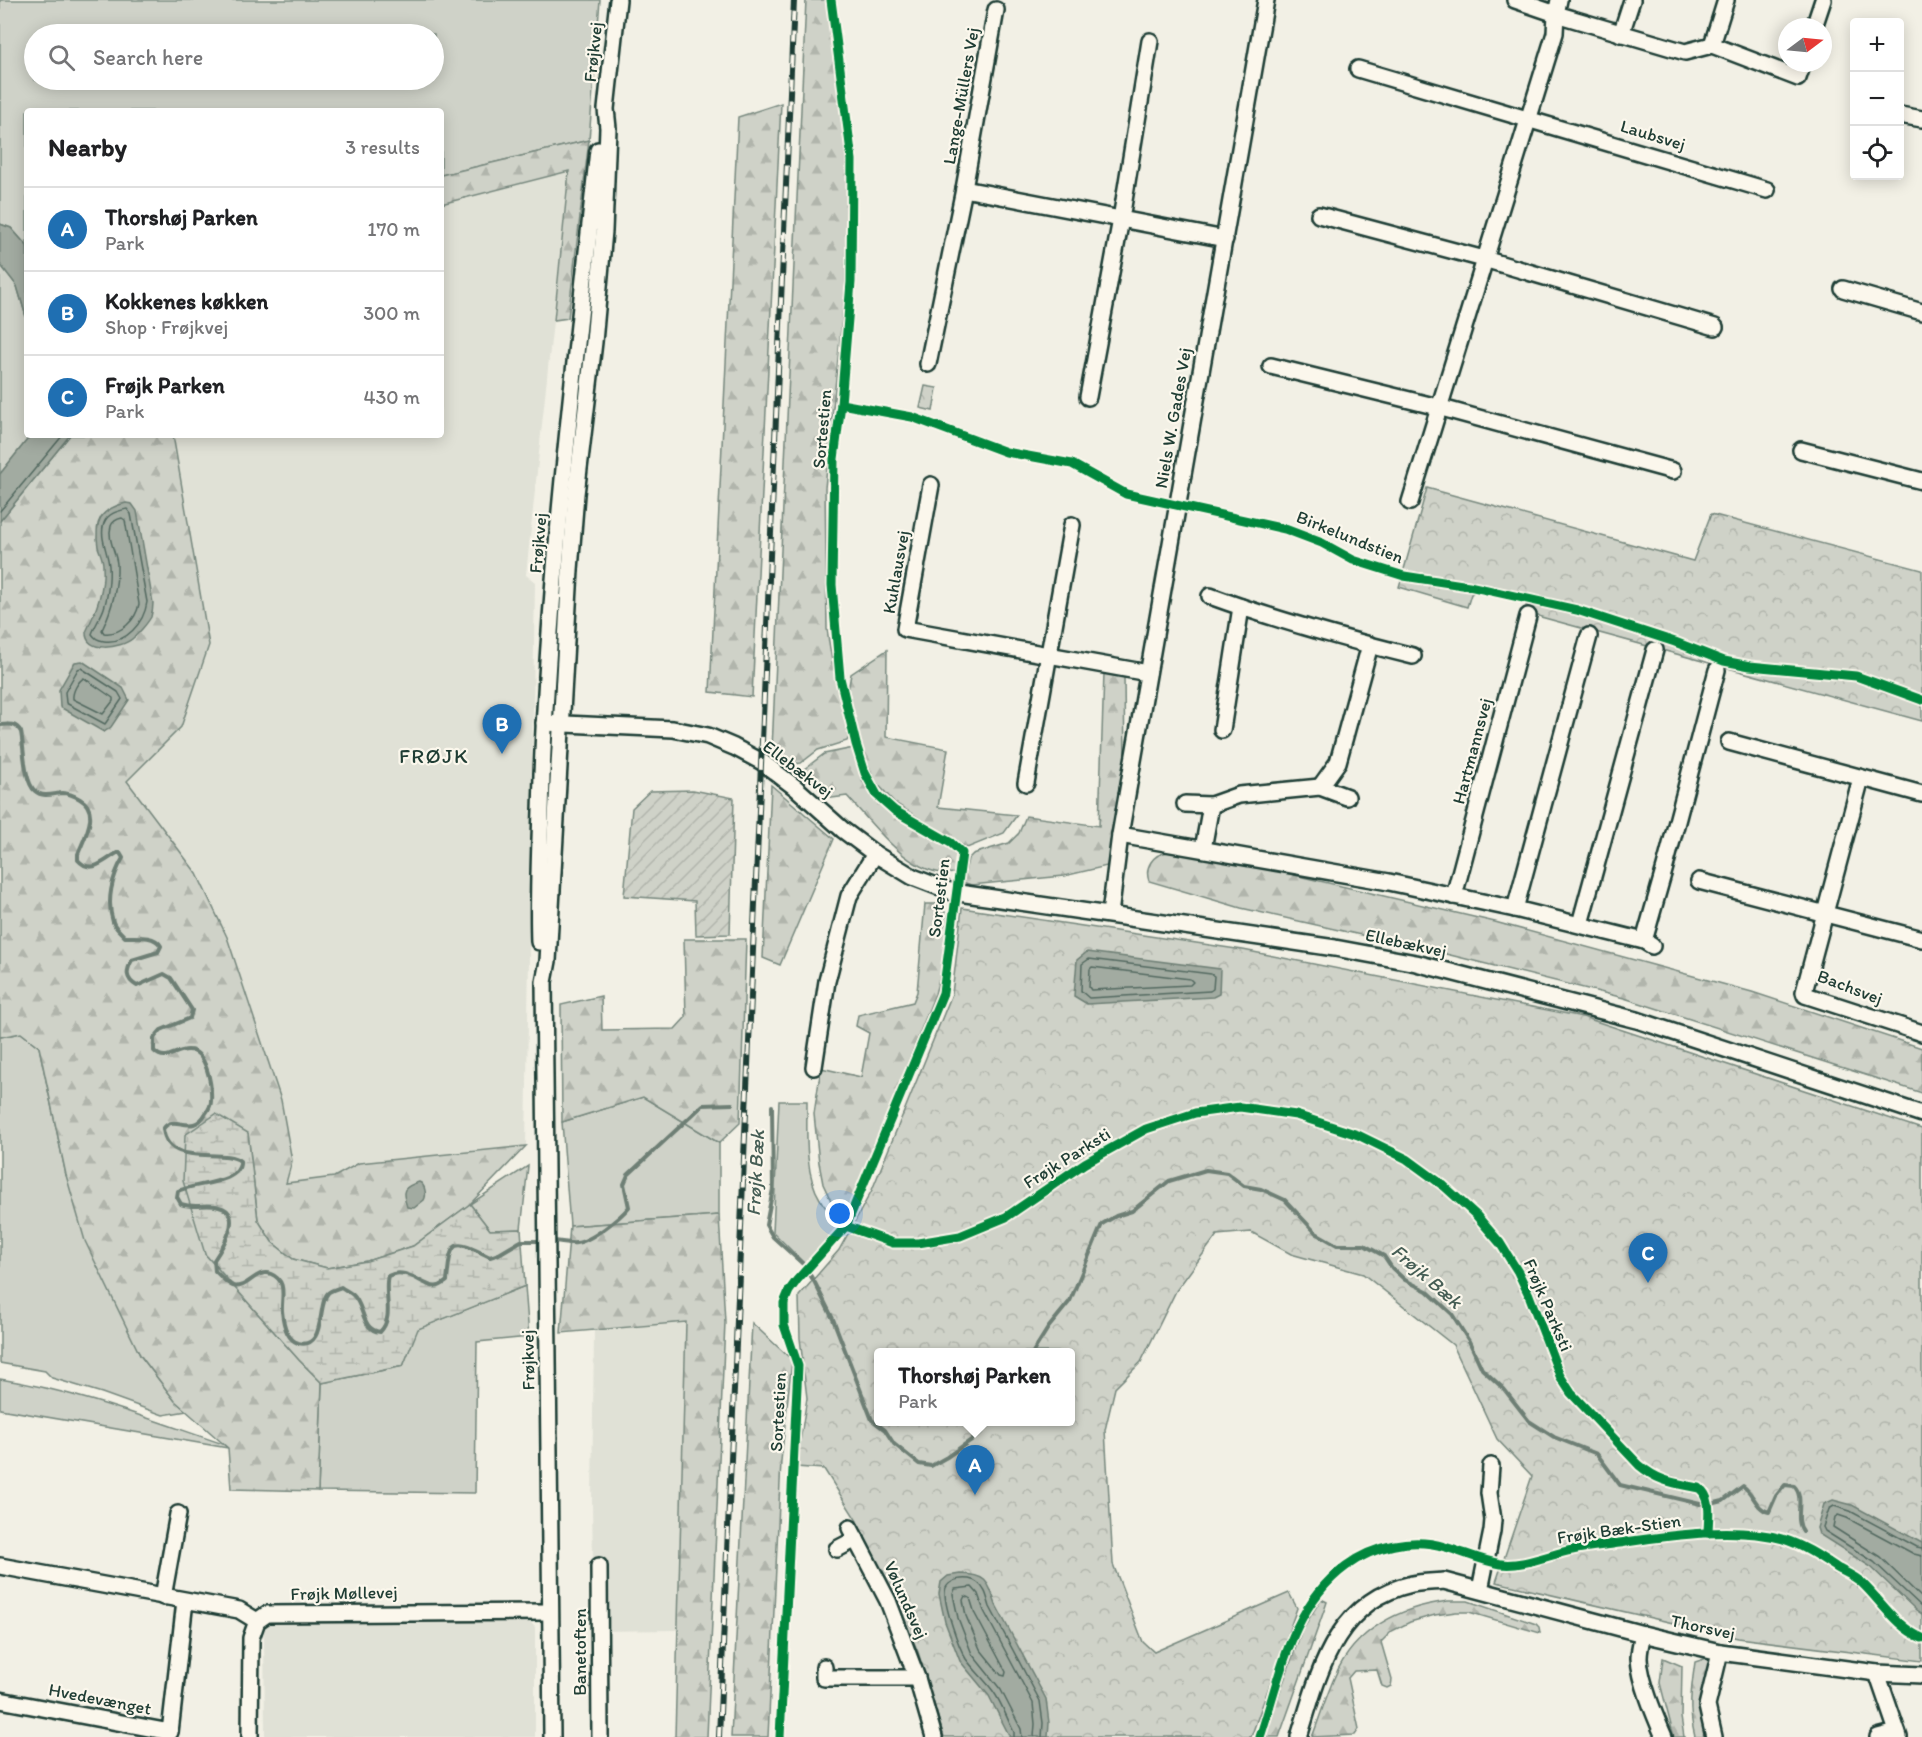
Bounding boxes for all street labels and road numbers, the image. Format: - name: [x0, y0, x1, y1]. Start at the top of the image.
- street label: Frøjkvej: [579, 21, 607, 83]
- street label: Lange-Müllers Vej: [938, 26, 984, 166]
- street label: Laubsvej: [1618, 115, 1688, 155]
- street label: Niels W. Gades Vej: [1150, 346, 1196, 490]
- street label: Sortestien: [808, 388, 836, 470]
- street label: Birkelundstien: [1293, 506, 1407, 569]
- street label: Frøjkvej: [524, 512, 552, 574]
- street label: Kuhlausvej: [878, 529, 914, 615]
- street label: Hartmannsvej: [1447, 695, 1497, 807]
- street label: Ellebækvej: [758, 735, 838, 803]
- street label: Sortestien: [923, 857, 955, 939]
- street label: Ellebækvej: [1363, 924, 1449, 962]
- street label: Bachsvej: [1814, 965, 1886, 1009]
- street label: Frøjk Parksti: [1019, 1123, 1115, 1193]
- street label: Frøjk Parksti: [1519, 1255, 1577, 1355]
- street label: Frøjkvej: [516, 1330, 540, 1390]
- street label: Sortestien: [765, 1371, 791, 1452]
- street label: Frøjk Bæk-Stien: [1556, 1509, 1682, 1549]
- street label: Vølundsvej: [879, 1558, 933, 1642]
- street label: Frøjk Møllevej: [290, 1581, 398, 1605]
- street label: Banetoften: [569, 1608, 591, 1696]
- street label: Thorsvej: [1669, 1609, 1737, 1645]
- street label: Hvedevænget: [47, 1678, 154, 1720]

